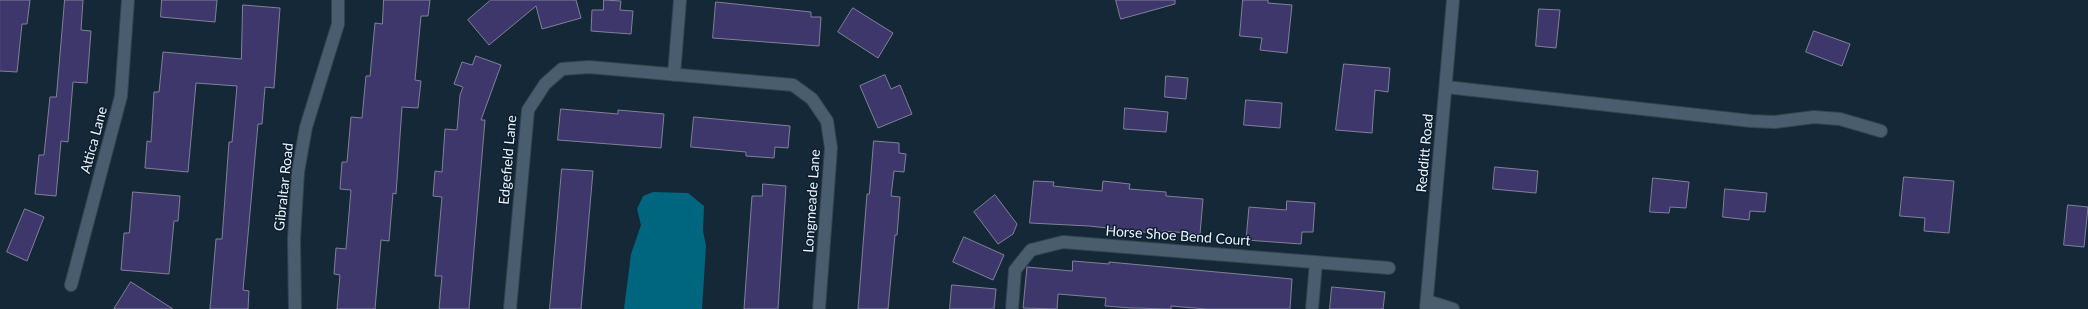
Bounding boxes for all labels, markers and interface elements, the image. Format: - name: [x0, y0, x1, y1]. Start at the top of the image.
- street label: Attica Lane: [77, 105, 111, 175]
- street label: Redditt Road: [1413, 113, 1437, 193]
- street label: Edgefield Lane: [496, 115, 520, 205]
- street label: Gibraltar Road: [271, 142, 297, 232]
- street label: Longmeade Lane: [800, 149, 824, 253]
- street label: Horse Shoe Bend Court: [1105, 223, 1251, 249]

